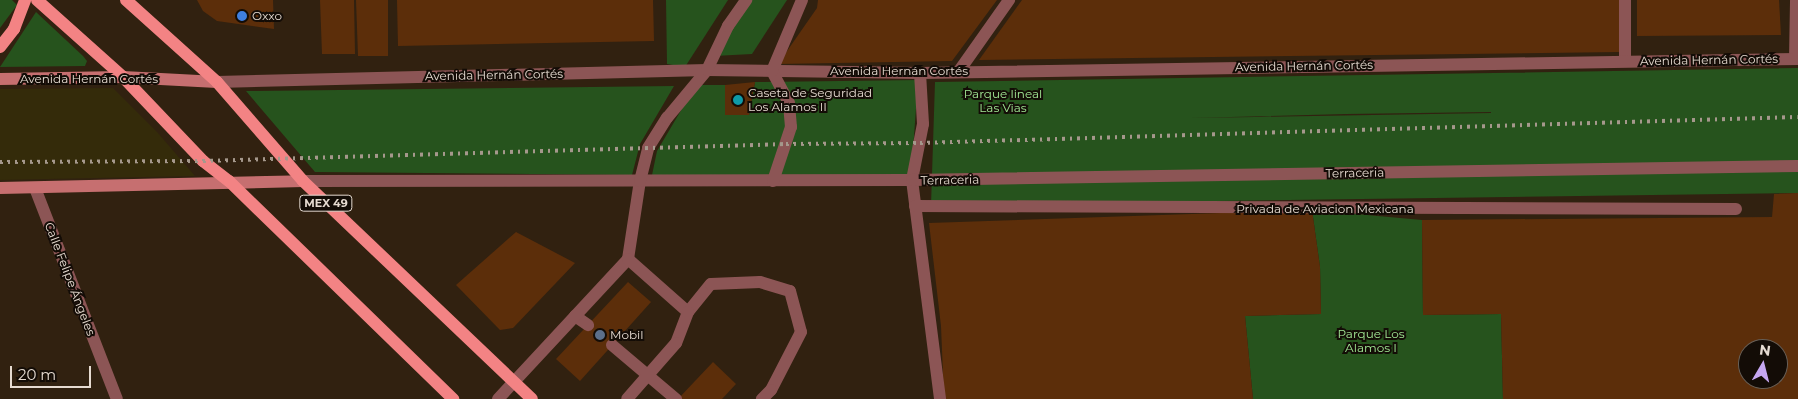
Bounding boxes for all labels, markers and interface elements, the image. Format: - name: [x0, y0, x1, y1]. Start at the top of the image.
- place label: Oxxo: [252, 9, 282, 23]
- marker: Oxxo: [236, 10, 248, 22]
- street label: Avenida Hernán Cortés: [1640, 52, 1778, 68]
- street label: Avenida Hernán Cortés: [1235, 58, 1373, 74]
- street label: Avenida Hernán Cortés: [830, 64, 968, 78]
- street label: Avenida Hernán Cortés: [425, 67, 563, 83]
- street label: Avenida Hernán Cortés: [20, 72, 158, 86]
- place label: Caseta de Seguridad Los Alamos II: [748, 86, 872, 114]
- park label: Parque lineal Las Vias: [964, 87, 1042, 115]
- marker: Caseta de Seguridad Los Alamos II: [732, 94, 744, 106]
- street label: Terraceria: [1326, 165, 1384, 181]
- street label: Terraceria: [921, 172, 979, 188]
- road number: MEX 49: [298, 194, 354, 212]
- street label: Privada de Aviacion Mexicana: [1236, 202, 1414, 216]
- street label: Calle Felipe Ángeles: [42, 220, 98, 338]
- park label: Parque Los Alamos I: [1337, 327, 1405, 355]
- place label: Mobil: [610, 328, 644, 342]
- marker: Mobil: [594, 329, 606, 341]
- north arrow: [1738, 339, 1788, 389]
- text: N: [1758, 340, 1772, 360]
- scale bar: [12, 356, 94, 388]
- text: 20 m: [18, 365, 56, 384]

